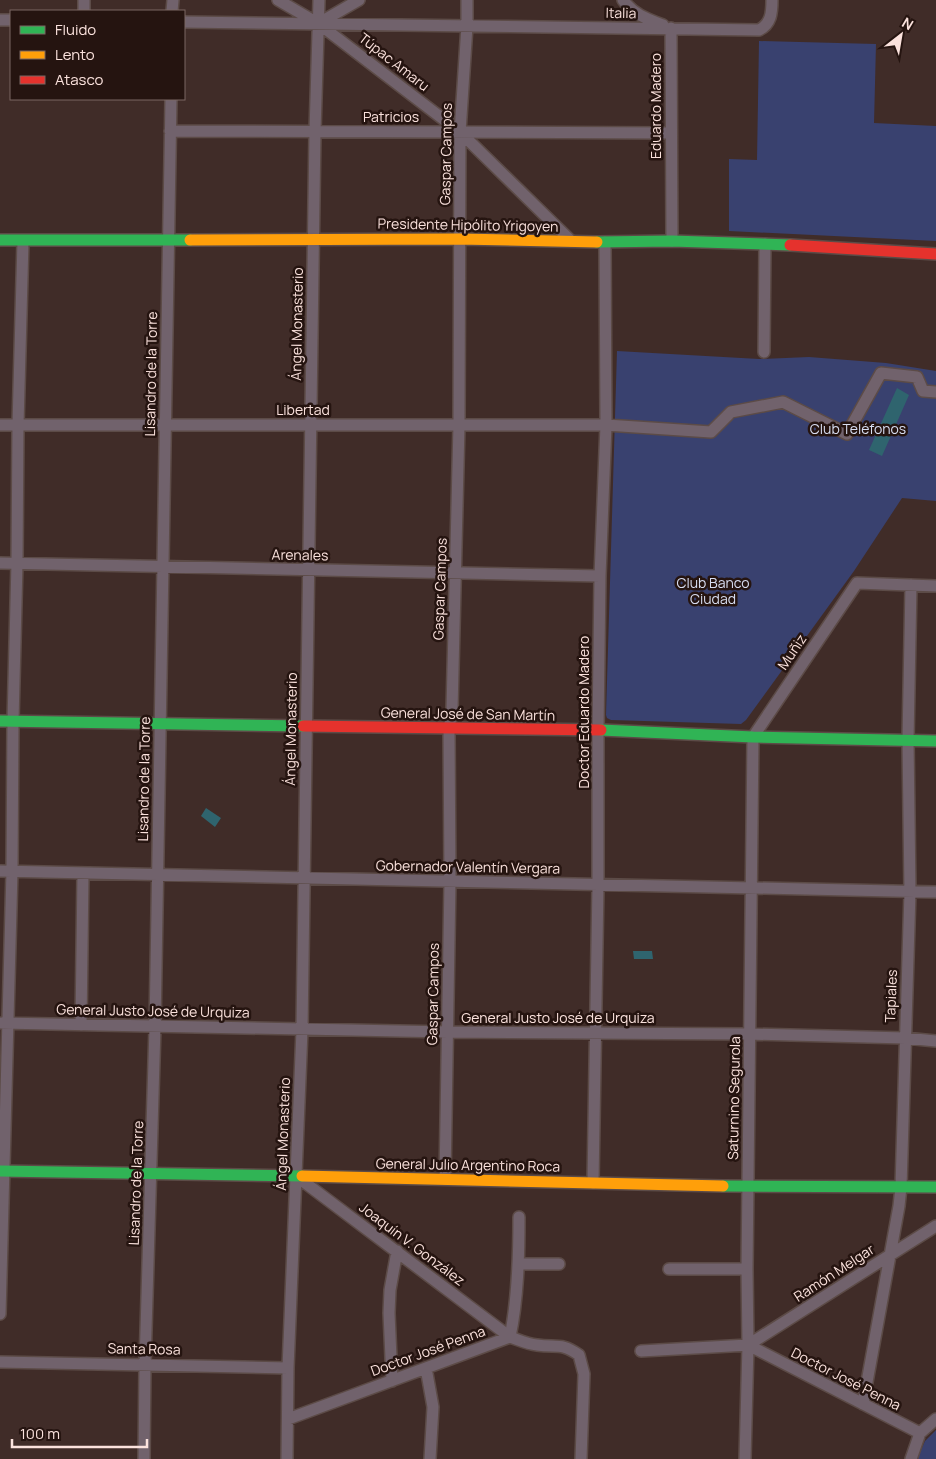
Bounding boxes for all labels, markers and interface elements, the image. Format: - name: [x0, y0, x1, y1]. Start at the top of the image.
- street label: Italia: [605, 3, 637, 22]
- legend: [10, 10, 185, 100]
- north arrow: [876, 10, 926, 60]
- text: N: [899, 13, 917, 34]
- text: Fluido: [55, 19, 96, 40]
- street label: Túpac Amaru: [355, 28, 433, 95]
- text: Lento: [55, 44, 95, 65]
- street label: Eduardo Madero: [646, 53, 665, 159]
- text: Atasco: [55, 69, 103, 90]
- street label: Gaspar Campos: [435, 103, 456, 205]
- street label: Patricios: [363, 107, 419, 126]
- street label: Presidente Hipólito Yrigoyen: [378, 213, 558, 236]
- street label: Ángel Monasterio: [286, 267, 307, 381]
- street label: Lisandro de la Torre: [140, 311, 161, 437]
- street label: Libertad: [276, 400, 330, 419]
- park label: Club Teléfonos: [810, 419, 906, 438]
- street label: Gaspar Campos: [428, 537, 451, 641]
- street label: Arenales: [272, 545, 328, 564]
- park label: Club Banco Ciudad: [676, 573, 750, 608]
- street label: Muñiz: [773, 630, 810, 673]
- street label: Doctor Eduardo Madero: [574, 636, 593, 788]
- street label: Ángel Monasterio: [280, 672, 301, 786]
- street label: General José de San Martín: [381, 702, 555, 725]
- street label: Lisandro de la Torre: [133, 716, 154, 842]
- street label: Gobernador Valentín Vergara: [376, 855, 560, 878]
- street label: Gaspar Campos: [422, 943, 443, 1045]
- street label: Tapiales: [880, 969, 901, 1023]
- street label: General Justo José de Urquiza: [56, 999, 250, 1022]
- street label: General Justo José de Urquiza: [461, 1008, 655, 1027]
- street label: Saturnino Segurola: [723, 1036, 744, 1160]
- street label: Ángel Monasterio: [271, 1077, 294, 1191]
- street label: Lisandro de la Torre: [124, 1120, 147, 1246]
- street label: General Julio Argentino Roca: [376, 1153, 560, 1176]
- street label: Joaquín V. González: [356, 1198, 469, 1290]
- street label: Ramón Melgar: [790, 1240, 878, 1306]
- street label: Doctor José Penna: [368, 1321, 488, 1380]
- street label: Santa Rosa: [107, 1338, 181, 1359]
- street label: Doctor José Penna: [788, 1343, 904, 1414]
- scale bar: [12, 1416, 148, 1448]
- text: 100 m: [20, 1423, 60, 1444]

